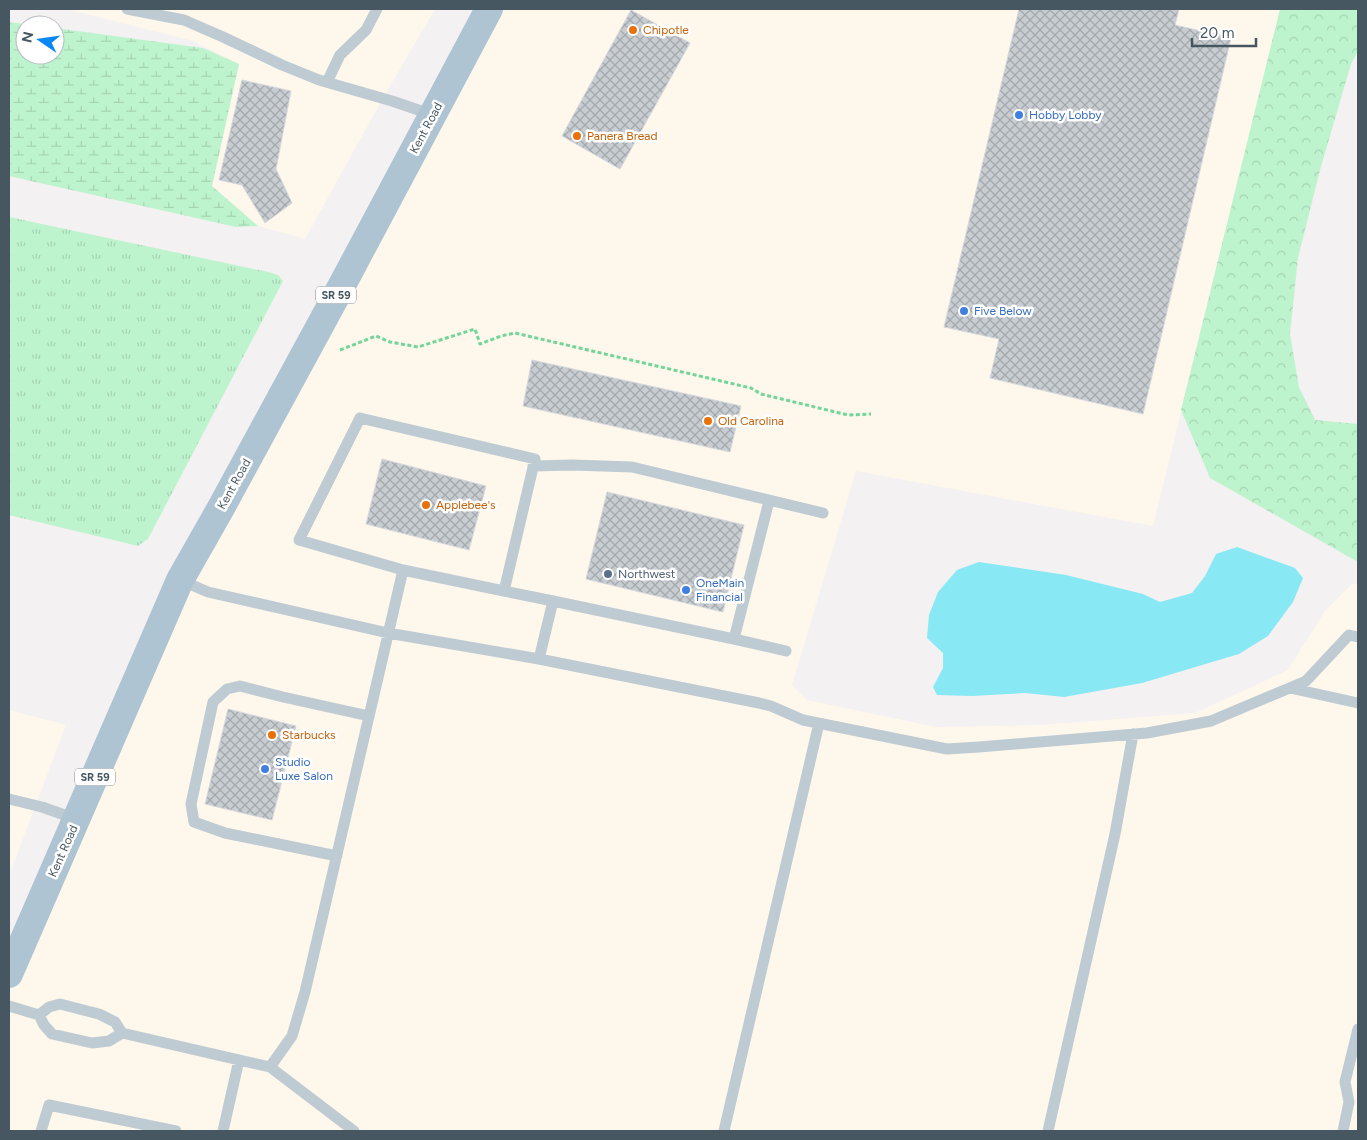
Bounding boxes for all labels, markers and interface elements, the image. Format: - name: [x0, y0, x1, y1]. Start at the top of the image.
- north arrow: [15, 15, 65, 65]
- scale bar: [1192, 15, 1256, 47]
- place label: Chipotle: [643, 23, 689, 37]
- marker: Chipotle: [627, 24, 639, 36]
- text: 20 m: [1200, 24, 1234, 42]
- text: N: [18, 30, 37, 44]
- street label: Kent Road: [407, 100, 445, 156]
- place label: Hobby Lobby: [1029, 108, 1102, 122]
- marker: Hobby Lobby: [1013, 109, 1025, 121]
- place label: Panera Bread: [587, 129, 657, 143]
- marker: Panera Bread: [571, 130, 583, 142]
- road number: SR 59: [316, 286, 356, 304]
- place label: Five Below: [974, 304, 1032, 318]
- marker: Five Below: [958, 305, 970, 317]
- place label: Old Carolina: [718, 414, 784, 428]
- marker: Old Carolina: [702, 415, 714, 427]
- street label: Kent Road: [214, 456, 254, 512]
- place label: Applebee's: [436, 498, 496, 512]
- marker: Applebee's: [420, 499, 432, 511]
- place label: Northwest: [618, 567, 676, 581]
- marker: Northwest: [602, 568, 614, 580]
- place label: OneMain Financial: [696, 576, 745, 604]
- marker: OneMain Financial: [680, 584, 692, 596]
- place label: Starbucks: [282, 728, 336, 742]
- marker: Starbucks: [266, 729, 278, 741]
- place label: Studio Luxe Salon: [275, 755, 333, 783]
- marker: Studio Luxe Salon: [259, 763, 271, 775]
- road number: SR 59: [75, 769, 115, 786]
- street label: Kent Road: [45, 823, 81, 879]

